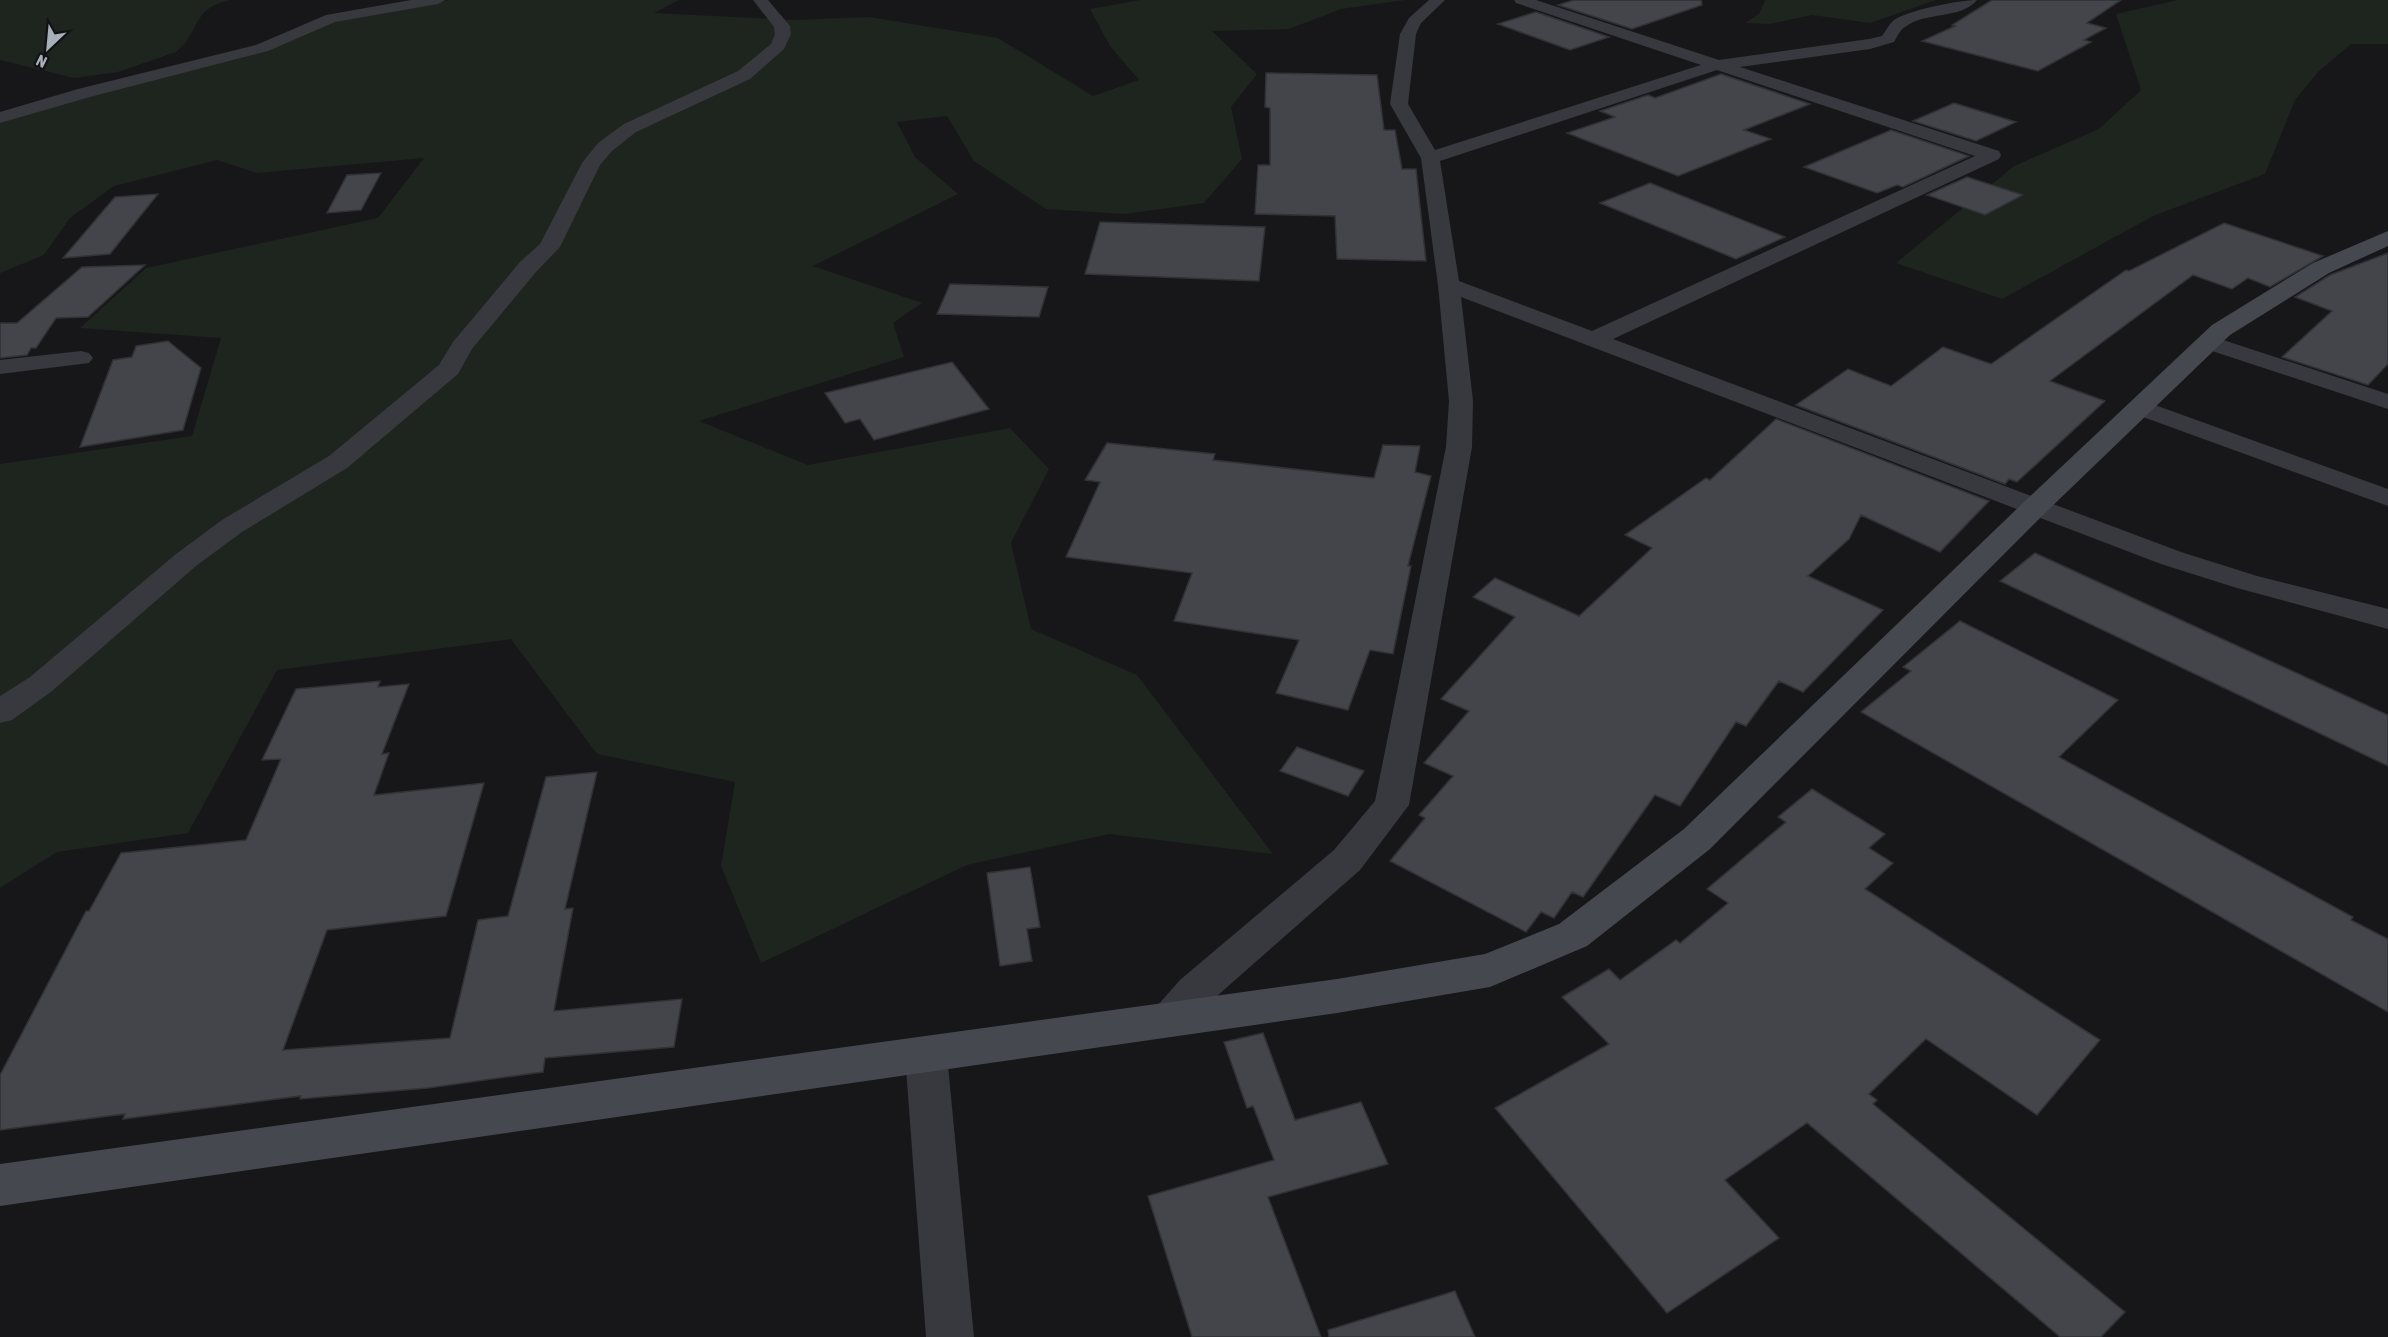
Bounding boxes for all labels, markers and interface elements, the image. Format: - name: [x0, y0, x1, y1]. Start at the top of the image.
- north arrow: [18, 18, 78, 78]
- text: N: [33, 51, 50, 72]

